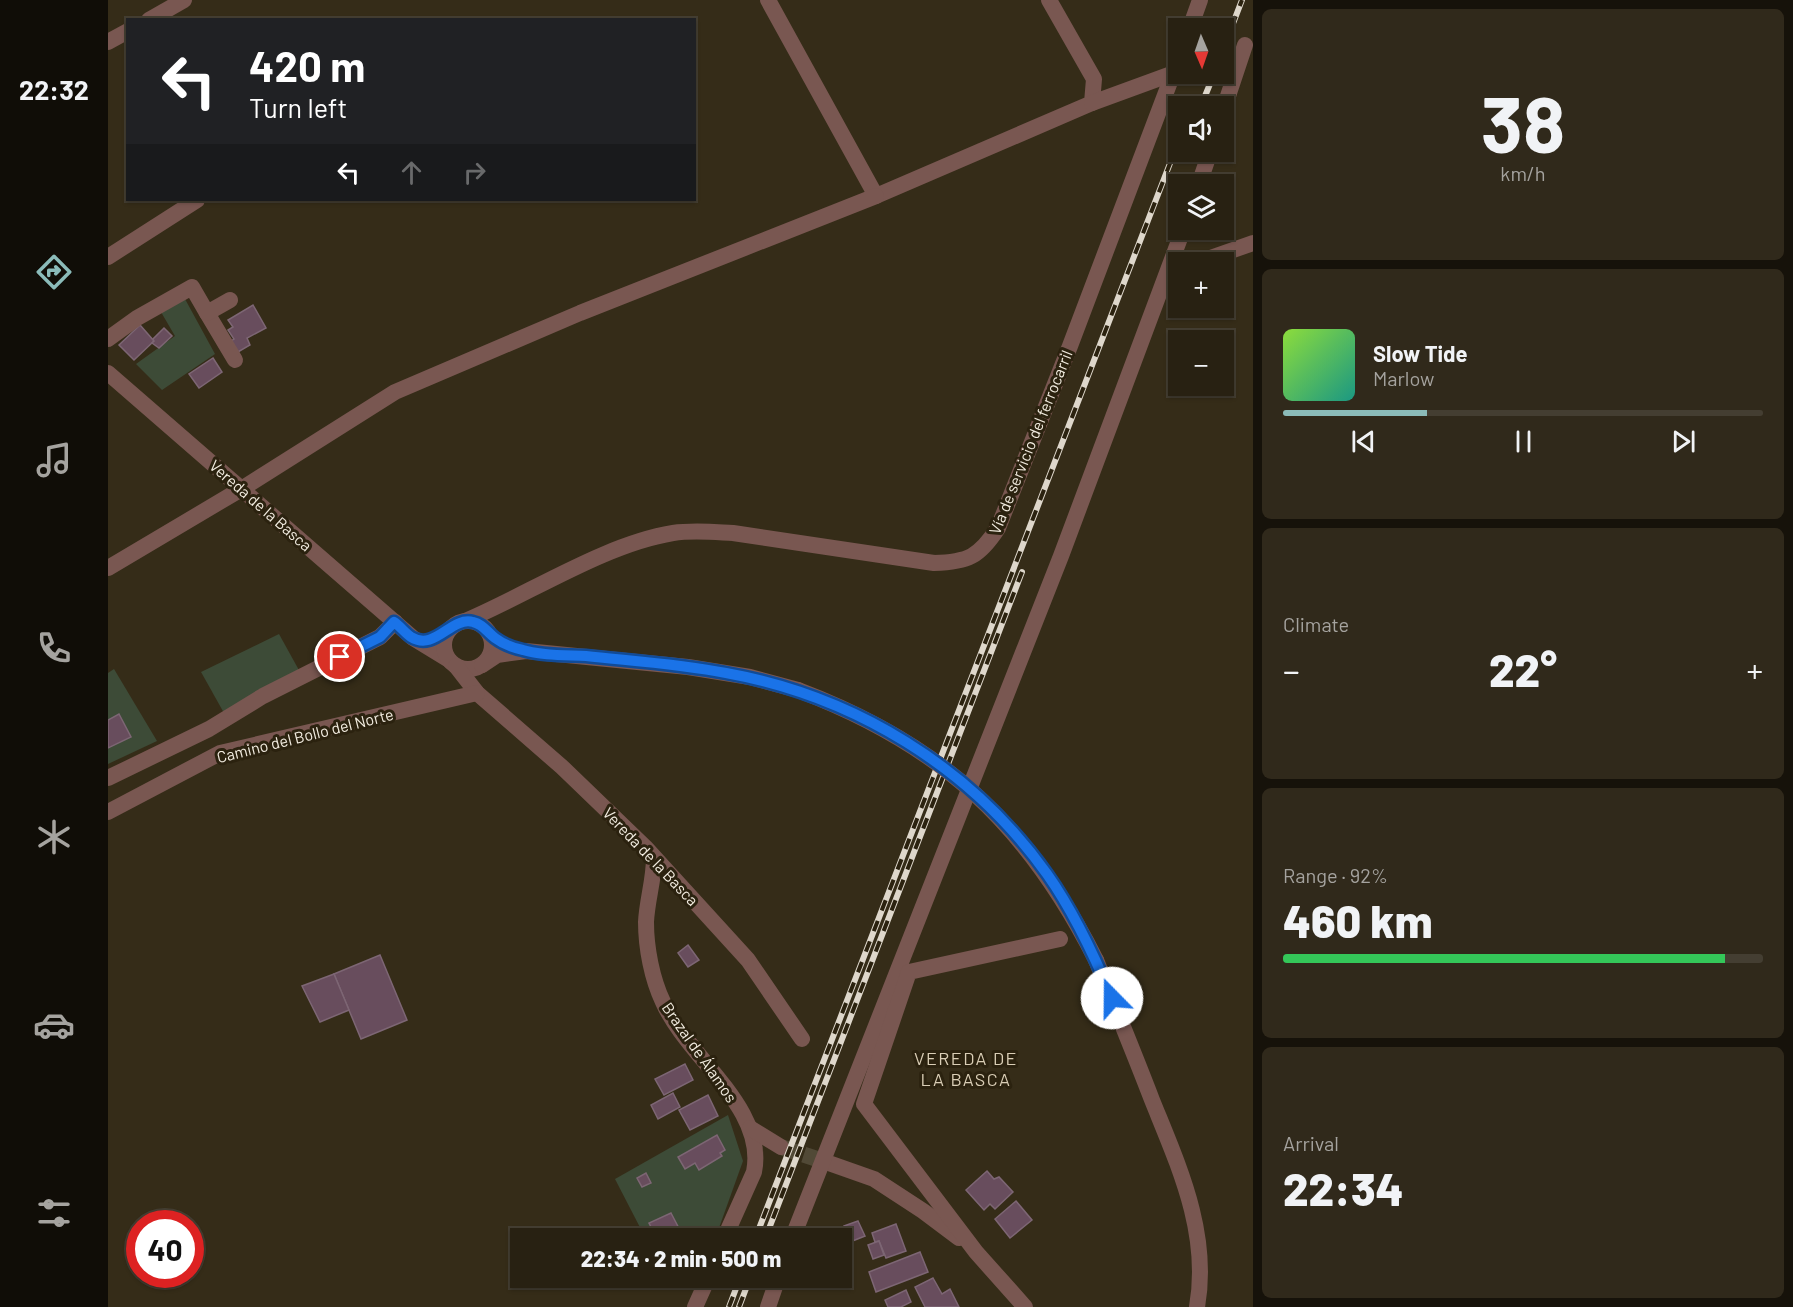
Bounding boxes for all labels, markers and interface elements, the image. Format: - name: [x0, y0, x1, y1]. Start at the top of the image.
- north arrow: [1168, 18, 1234, 84]
- map controls: [1168, 18, 1234, 396]
- text: 420 m: [249, 40, 365, 90]
- icon: left: [150, 42, 228, 120]
- text: 22:32: [19, 73, 89, 105]
- text: 38: [1481, 75, 1565, 169]
- text: Turn left: [249, 91, 347, 123]
- button: sound: [1168, 96, 1234, 162]
- icon: left: [332, 156, 365, 189]
- icon: ahead: [395, 156, 428, 189]
- icon: right: [458, 156, 491, 189]
- text: km/h: [1500, 161, 1546, 185]
- button: layers: [1168, 174, 1234, 240]
- icon: directions: [33, 251, 75, 293]
- button: +: [1168, 252, 1234, 318]
- button: −: [1168, 330, 1234, 396]
- text: Slow Tide: [1373, 340, 1468, 366]
- street label: Vía de servicio del ferrocarril: [984, 347, 1076, 537]
- text: Marlow: [1373, 366, 1434, 390]
- icon: previous: [1347, 425, 1380, 458]
- icon: pause: [1507, 425, 1540, 458]
- icon: next: [1667, 425, 1700, 458]
- icon: music: [33, 439, 75, 481]
- street label: Vereda de la Basca: [206, 455, 316, 555]
- text: Climate: [1283, 612, 1349, 636]
- icon: phone: [33, 627, 75, 669]
- pin: [314, 631, 365, 682]
- icon: arrive: [323, 640, 356, 673]
- text: 22°: [1489, 642, 1557, 696]
- text: −: [1283, 650, 1300, 690]
- text: +: [1746, 650, 1763, 690]
- street label: Camino del Bollo del Norte: [215, 704, 395, 766]
- street label: Vereda de la Basca: [599, 803, 703, 909]
- icon: climate: [33, 816, 75, 858]
- text: Range · 92%: [1283, 863, 1388, 887]
- text: 460 km: [1283, 893, 1433, 947]
- position arrow: [1080, 966, 1144, 1030]
- street label: Brazal de Álamos: [658, 998, 742, 1106]
- icon: car: [33, 1004, 75, 1046]
- district label: VEREDA DE LA BASCA: [914, 1047, 1018, 1090]
- text: Arrival: [1283, 1131, 1339, 1155]
- text: 22:34: [1283, 1161, 1404, 1215]
- icon: filters: [33, 1192, 75, 1234]
- speed limit sign: 40: [126, 1210, 204, 1288]
- text: 22:34 · 2 min · 500 m: [581, 1245, 781, 1271]

